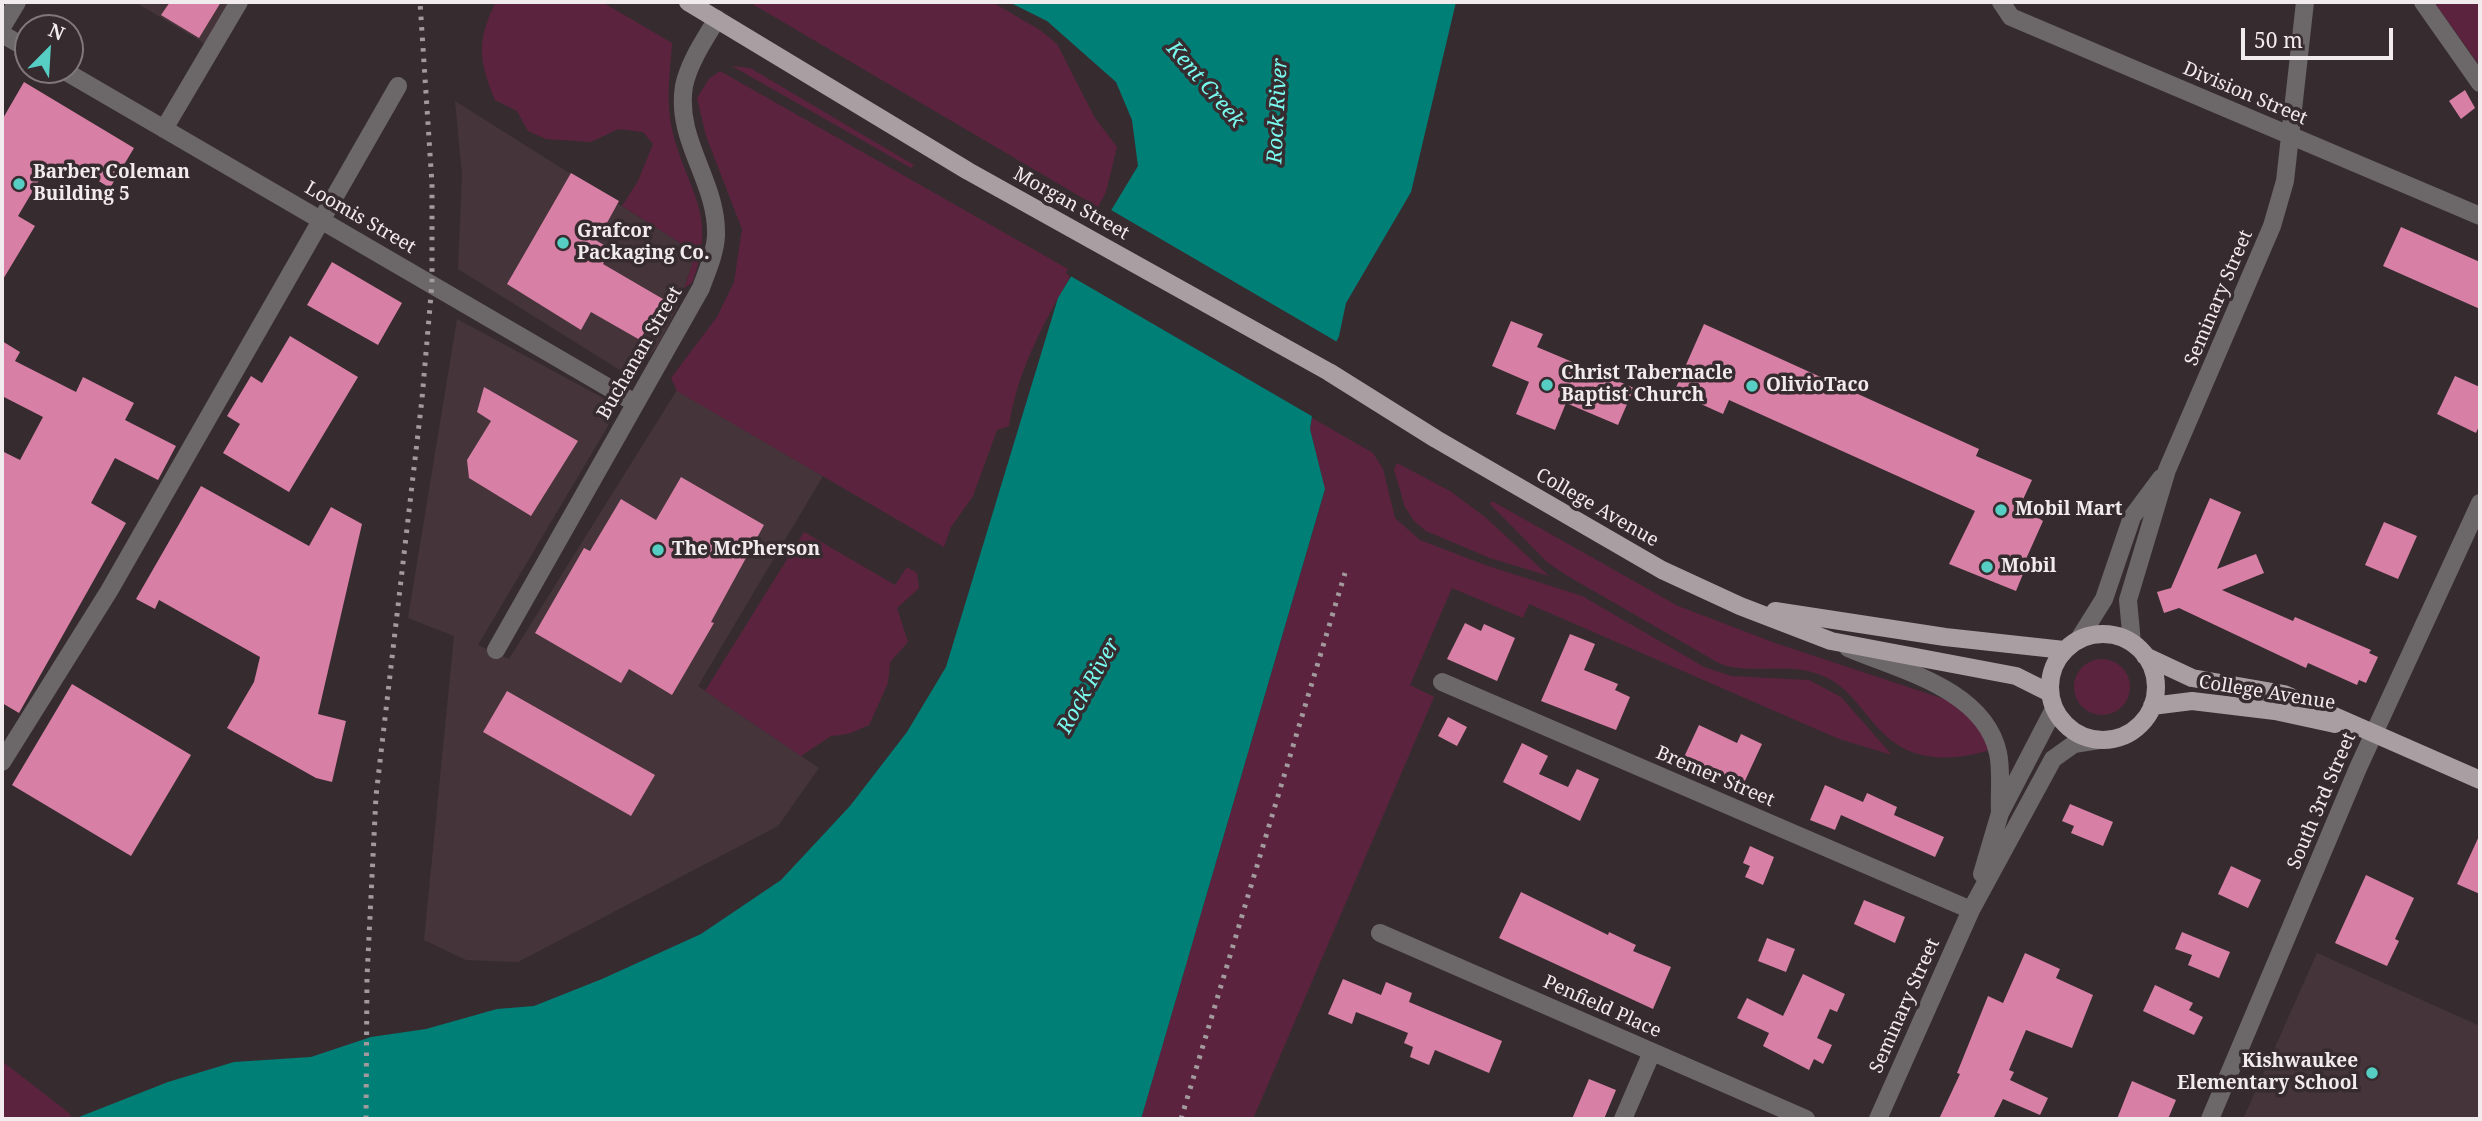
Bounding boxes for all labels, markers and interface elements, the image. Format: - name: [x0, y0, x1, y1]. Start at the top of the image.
- north arrow: [14, 14, 84, 84]
- scale bar: [2244, 14, 2396, 58]
- text: N: [45, 17, 69, 47]
- text: 50 m: [2254, 26, 2303, 54]
- water label: Kent Creek: [1161, 37, 1249, 133]
- water label: Rock River: [1263, 58, 1293, 164]
- street label: Division Street: [2179, 58, 2311, 130]
- place label: Barber Coleman Building 5: [33, 162, 190, 206]
- street label: Morgan Street: [1009, 163, 1133, 245]
- marker: Barber Coleman Building 5: [11, 176, 27, 192]
- street label: Loomis Street: [300, 177, 420, 259]
- place label: Grafcor Packaging Co.: [577, 221, 710, 265]
- street label: Seminary Street: [2180, 227, 2258, 369]
- marker: Grafcor Packaging Co.: [555, 235, 571, 251]
- street label: Buchanan Street: [593, 282, 687, 424]
- place label: Christ Tabernacle Baptist Church: [1561, 363, 1733, 407]
- place label: OlivioTaco: [1766, 375, 1869, 397]
- marker: Christ Tabernacle Baptist Church: [1539, 377, 1555, 393]
- marker: OlivioTaco: [1744, 378, 1760, 394]
- street label: College Avenue: [1532, 464, 1662, 552]
- place label: Mobil Mart: [2015, 499, 2123, 521]
- marker: Mobil Mart: [1993, 502, 2009, 518]
- place label: The McPherson: [672, 539, 820, 561]
- marker: The McPherson: [650, 542, 666, 558]
- place label: Mobil: [2001, 556, 2056, 578]
- marker: Mobil: [1979, 559, 1995, 575]
- water label: Rock River: [1052, 634, 1126, 738]
- street label: College Avenue: [2197, 671, 2337, 715]
- street label: South 3rd Street: [2283, 729, 2361, 873]
- street label: Bremer Street: [1652, 742, 1778, 812]
- street label: Seminary Street: [1865, 935, 1945, 1077]
- street label: Penfield Place: [1539, 971, 1665, 1043]
- place label: Kishwaukee Elementary School: [2177, 1051, 2358, 1095]
- marker: Kishwaukee Elementary School: [2364, 1065, 2380, 1081]

